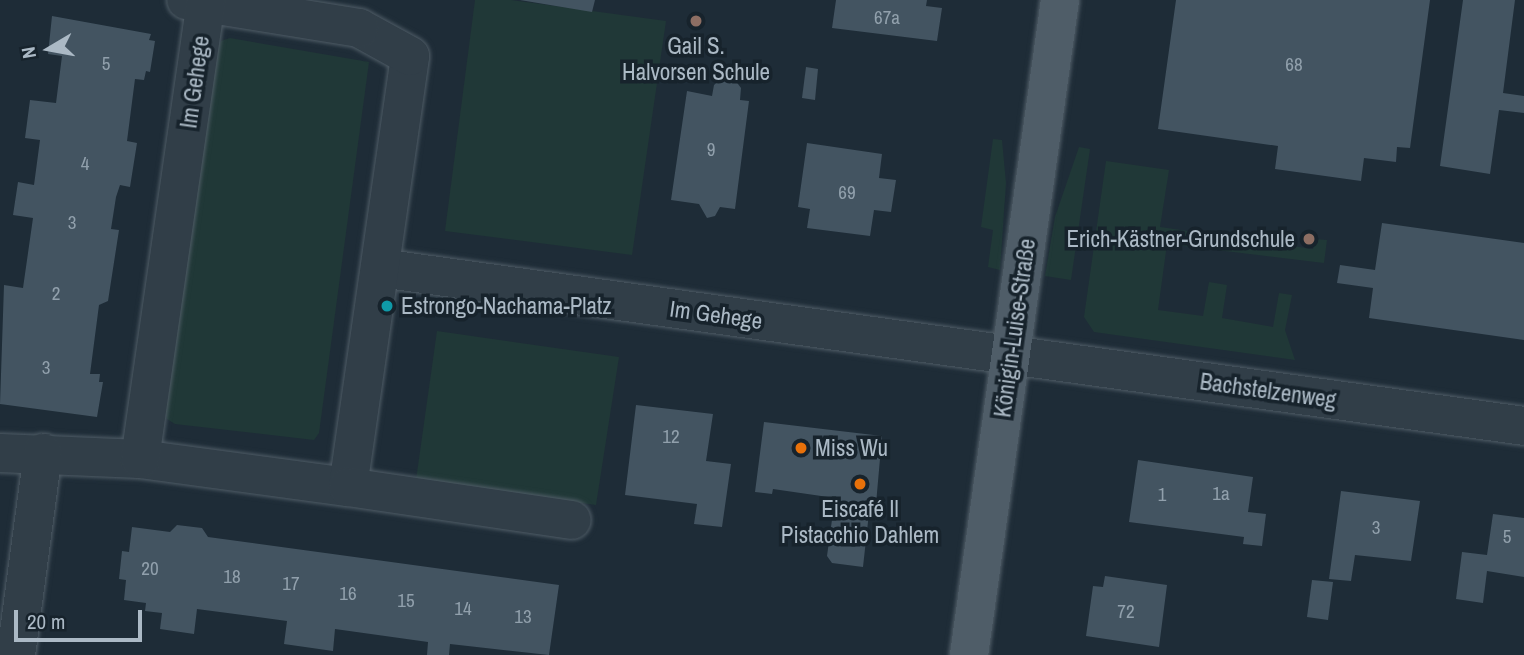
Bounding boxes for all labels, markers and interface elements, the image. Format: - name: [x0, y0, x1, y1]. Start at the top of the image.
- house number: 67a: [874, 7, 900, 29]
- marker: Gail S. Halvorsen Schule: [688, 13, 704, 29]
- north arrow: [14, 14, 84, 84]
- place label: Gail S. Halvorsen Schule: [622, 32, 770, 86]
- street label: Im Gehege: [175, 34, 215, 130]
- text: N: [15, 45, 42, 60]
- house number: 5: [102, 53, 110, 75]
- house number: 68: [1285, 54, 1303, 76]
- house number: 9: [707, 139, 715, 161]
- house number: 4: [81, 153, 89, 175]
- house number: 69: [838, 182, 856, 204]
- house number: 3: [68, 212, 76, 234]
- place label: Erich-Kästner-Grundschule: [1066, 225, 1295, 253]
- marker: Erich-Kästner-Grundschule: [1301, 231, 1317, 247]
- street label: Königin-Luise-Straße: [989, 237, 1041, 419]
- house number: 2: [52, 283, 60, 305]
- place label: Estrongo-Nachama-Platz: [401, 292, 612, 320]
- street label: Im Gehege: [668, 295, 764, 335]
- marker: Estrongo-Nachama-Platz: [379, 298, 395, 314]
- house number: 3: [42, 357, 50, 379]
- street label: Bachstelzenweg: [1198, 368, 1338, 414]
- house number: 12: [662, 426, 680, 448]
- place label: Miss Wu: [815, 434, 888, 462]
- marker: Miss Wu: [793, 440, 809, 456]
- marker: Eiscafé Il Pistacchio Dahlem: [852, 476, 868, 492]
- house number: 1a: [1212, 483, 1230, 505]
- house number: 1: [1158, 484, 1166, 506]
- place label: Eiscafé Il Pistacchio Dahlem: [781, 495, 939, 549]
- house number: 3: [1372, 517, 1380, 539]
- house number: 5: [1503, 526, 1511, 548]
- house number: 20: [141, 558, 159, 580]
- house number: 18: [223, 566, 241, 588]
- house number: 17: [282, 573, 300, 595]
- house number: 16: [339, 583, 357, 605]
- house number: 15: [397, 590, 415, 612]
- scale bar: [18, 596, 145, 640]
- house number: 14: [454, 598, 472, 620]
- house number: 72: [1117, 601, 1135, 623]
- house number: 13: [514, 606, 532, 628]
- text: 20 m: [27, 607, 65, 636]

